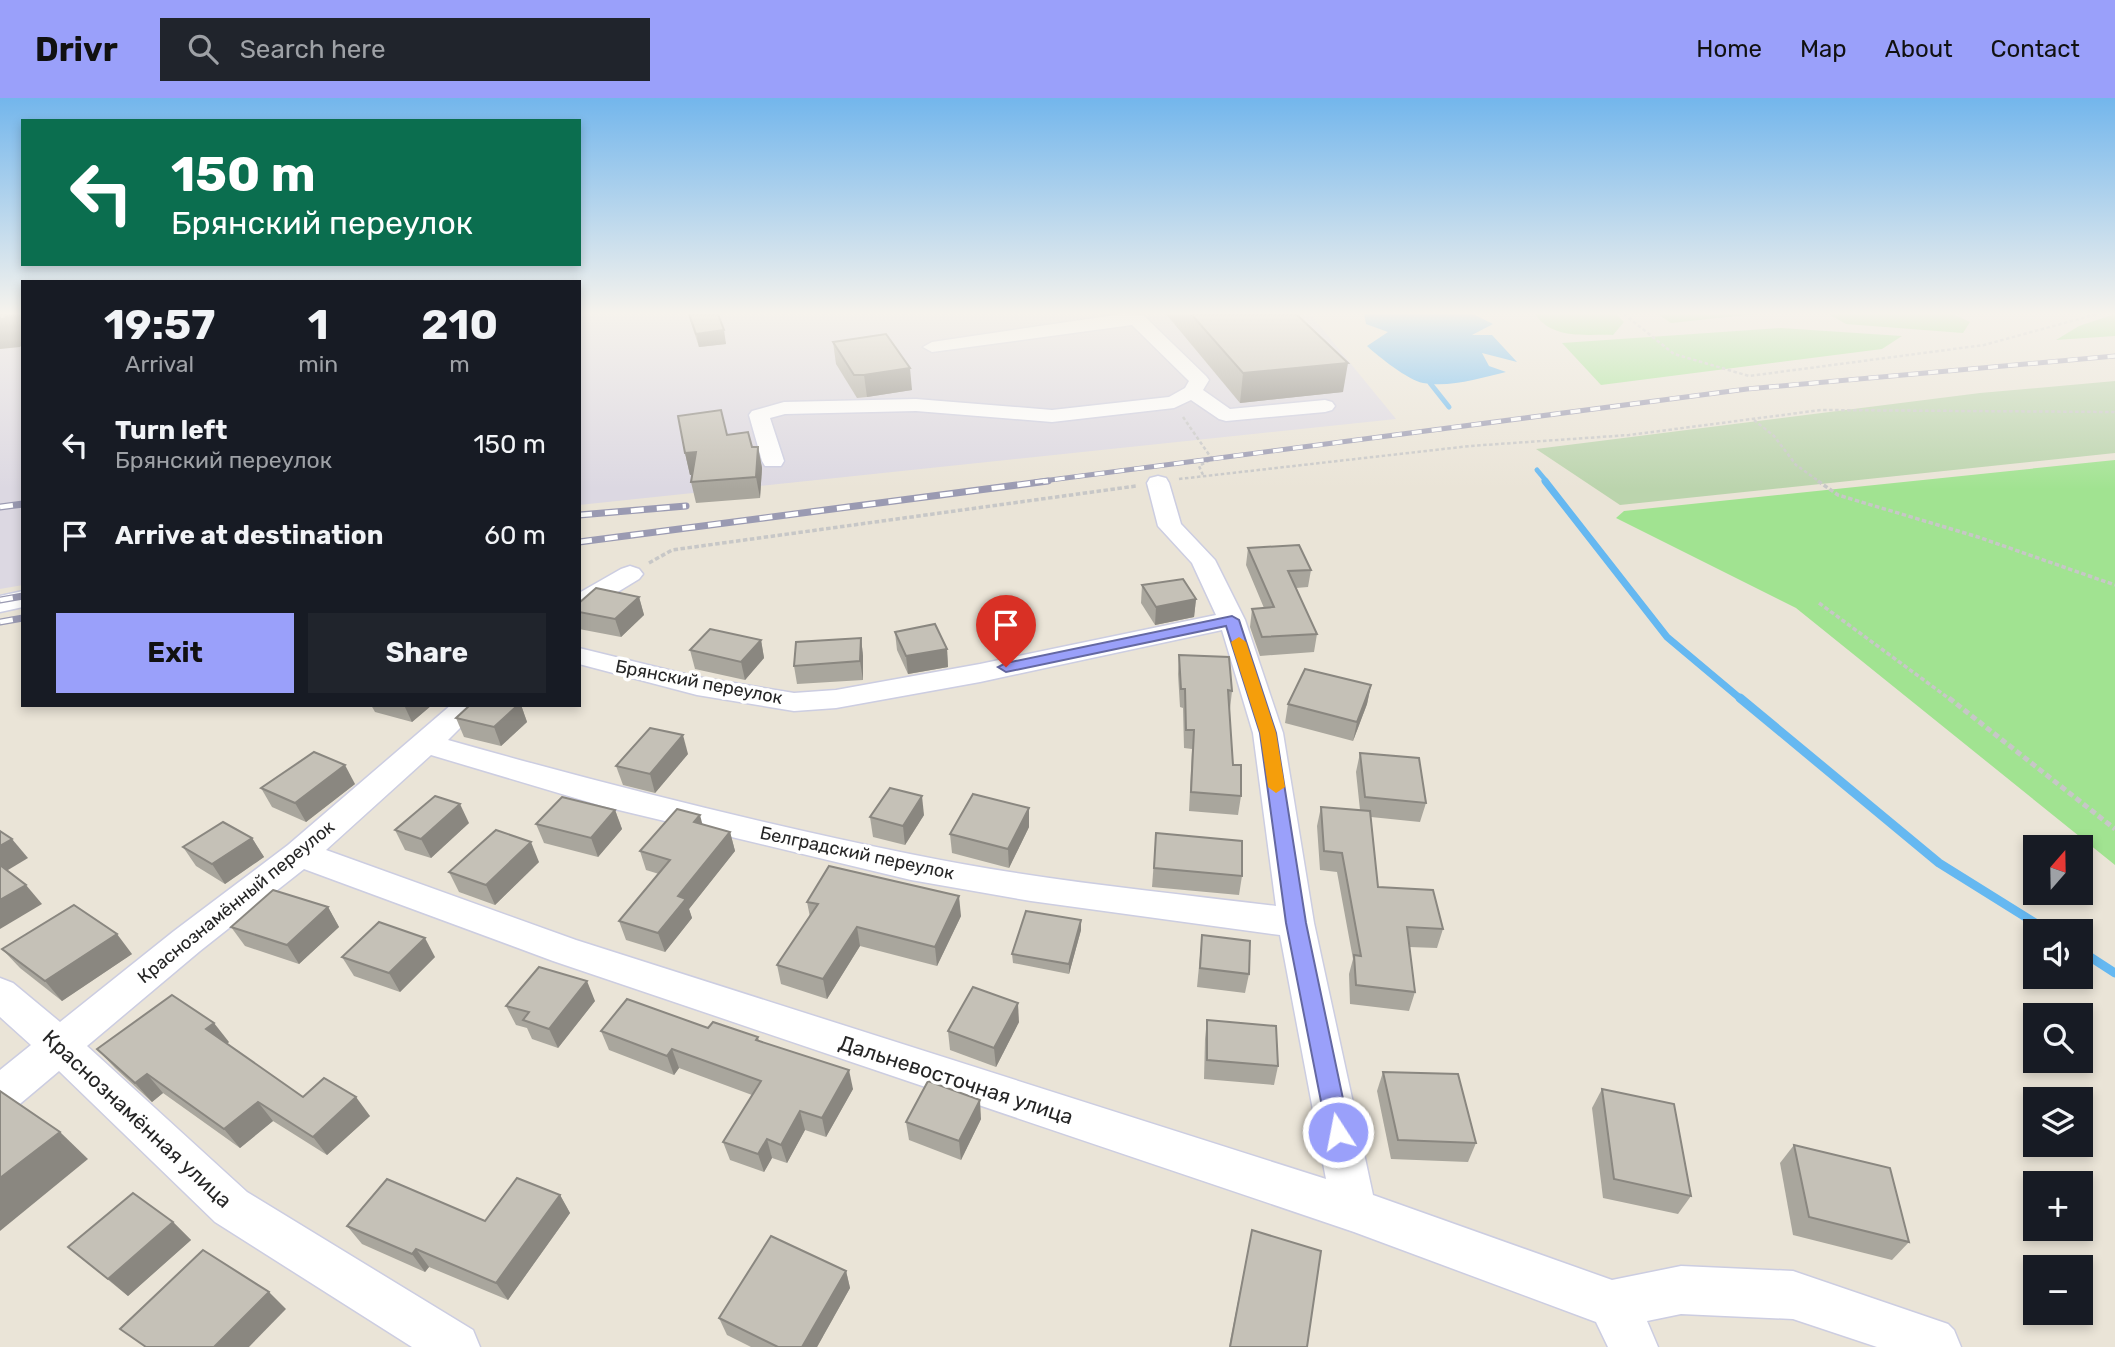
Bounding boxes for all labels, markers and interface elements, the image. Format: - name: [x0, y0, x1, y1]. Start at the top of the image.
- search box: [160, 18, 650, 81]
- text: Drivr: [35, 30, 118, 69]
- icon: search: [184, 30, 222, 68]
- text: Search here: [240, 34, 386, 65]
- text: Home: [1696, 35, 1762, 63]
- text: Map: [1800, 35, 1847, 63]
- text: About: [1885, 35, 1953, 63]
- text: Contact: [1991, 35, 2080, 63]
- text: 150 m: [171, 145, 316, 203]
- icon: left: [56, 147, 147, 238]
- text: Брянский переулок: [171, 204, 473, 242]
- text: 19:57: [104, 300, 215, 350]
- text: 1: [308, 300, 329, 350]
- text: 210: [421, 300, 498, 350]
- text: Arrival: [125, 350, 194, 378]
- text: min: [298, 350, 338, 378]
- text: m: [449, 350, 470, 378]
- text: Turn left: [115, 415, 227, 446]
- icon: left: [56, 426, 94, 464]
- text: 150 m: [473, 429, 546, 460]
- text: Брянский переулок: [115, 446, 332, 474]
- icon: arrive: [56, 517, 94, 555]
- text: Arrive at destination: [115, 520, 383, 551]
- text: 60 m: [484, 520, 546, 551]
- pin: [976, 595, 1036, 667]
- icon: arrive: [987, 606, 1025, 644]
- button: Exit: [56, 613, 294, 693]
- button: Share: [308, 613, 546, 693]
- street label: Брянский переулок: [614, 655, 785, 709]
- street label: Краснознамённый переулок: [133, 816, 339, 988]
- street label: Белградский переулок: [758, 822, 956, 884]
- north arrow: [2023, 835, 2093, 905]
- map controls: [2023, 835, 2093, 1325]
- button: sound: [2023, 919, 2093, 989]
- button: search: [2023, 1003, 2093, 1073]
- street label: Краснознамённая улица: [38, 1024, 237, 1213]
- street label: Дальневосточная улица: [836, 1030, 1076, 1129]
- button: layers: [2023, 1087, 2093, 1157]
- position arrow: [1301, 1095, 1375, 1169]
- button: +: [2023, 1171, 2093, 1241]
- button: −: [2023, 1255, 2093, 1325]

